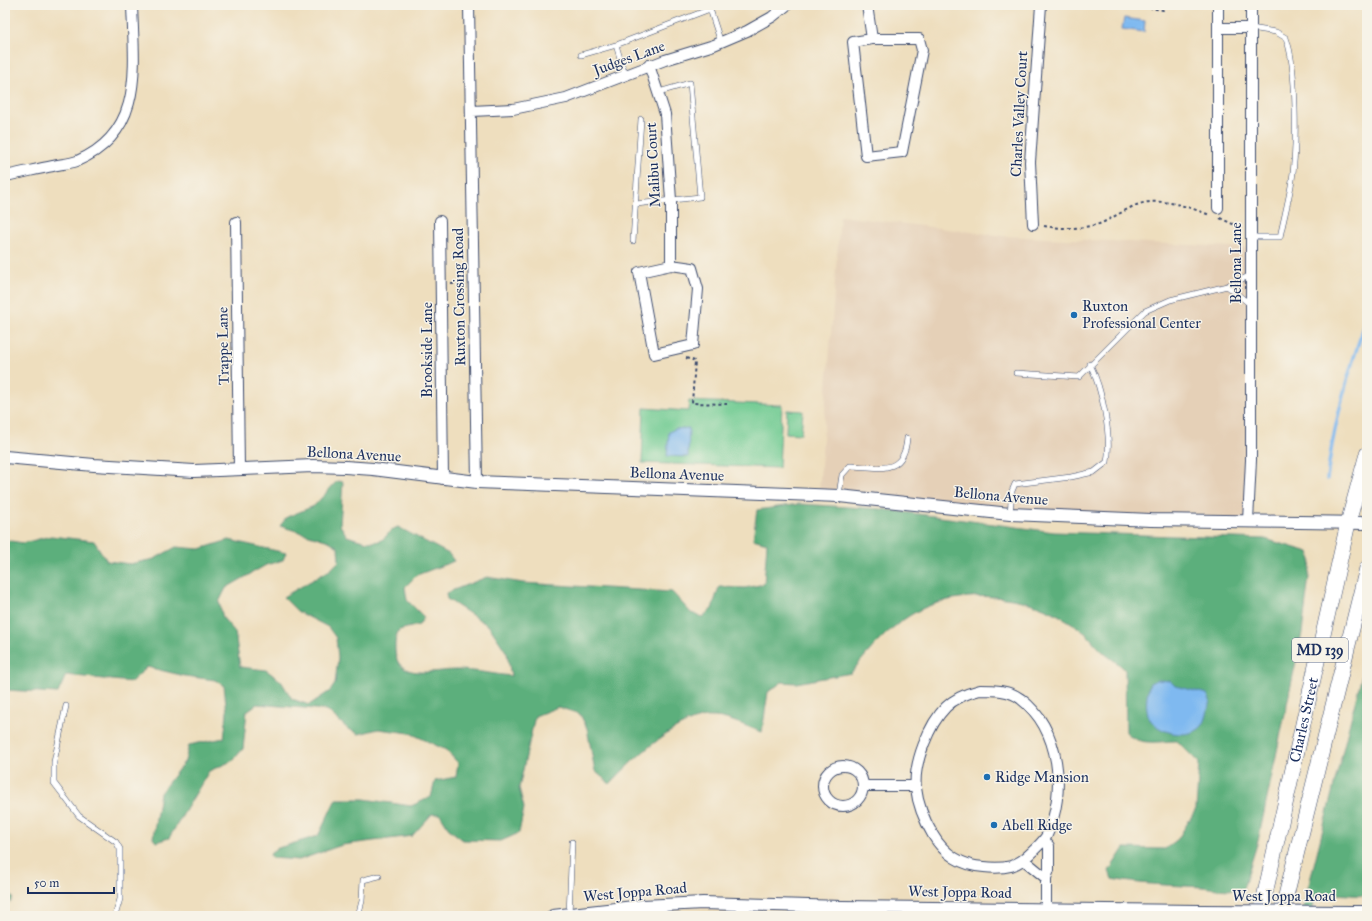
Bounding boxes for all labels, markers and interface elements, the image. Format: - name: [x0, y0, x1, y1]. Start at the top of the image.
- street label: Judges Lane: [589, 37, 668, 81]
- street label: Charles Valley Court: [1007, 50, 1031, 178]
- street label: Malibu Court: [642, 121, 664, 208]
- street label: Bellona Lane: [1227, 222, 1245, 304]
- street label: Ruxton Crossing Road: [449, 227, 469, 366]
- place label: Ruxton Professional Center: [1082, 297, 1201, 332]
- street label: Brookside Lane: [418, 302, 436, 398]
- street label: Trappe Lane: [213, 307, 233, 385]
- marker: Ruxton Professional Center: [1069, 310, 1079, 320]
- street label: Bellona Avenue: [306, 443, 402, 465]
- street label: Bellona Avenue: [629, 463, 725, 485]
- street label: Bellona Avenue: [953, 483, 1049, 509]
- road number: MD 139: [1292, 638, 1348, 662]
- street label: Charles Street: [1286, 675, 1322, 764]
- place label: Ridge Mansion: [995, 768, 1089, 786]
- marker: Ridge Mansion: [982, 772, 992, 782]
- place label: Abell Ridge: [1001, 816, 1072, 834]
- marker: Abell Ridge: [989, 820, 999, 830]
- scale bar: [28, 869, 114, 895]
- text: 50 m: [34, 876, 59, 890]
- street label: West Joppa Road: [582, 878, 688, 906]
- street label: West Joppa Road: [908, 882, 1013, 903]
- street label: West Joppa Road: [1232, 887, 1336, 906]

